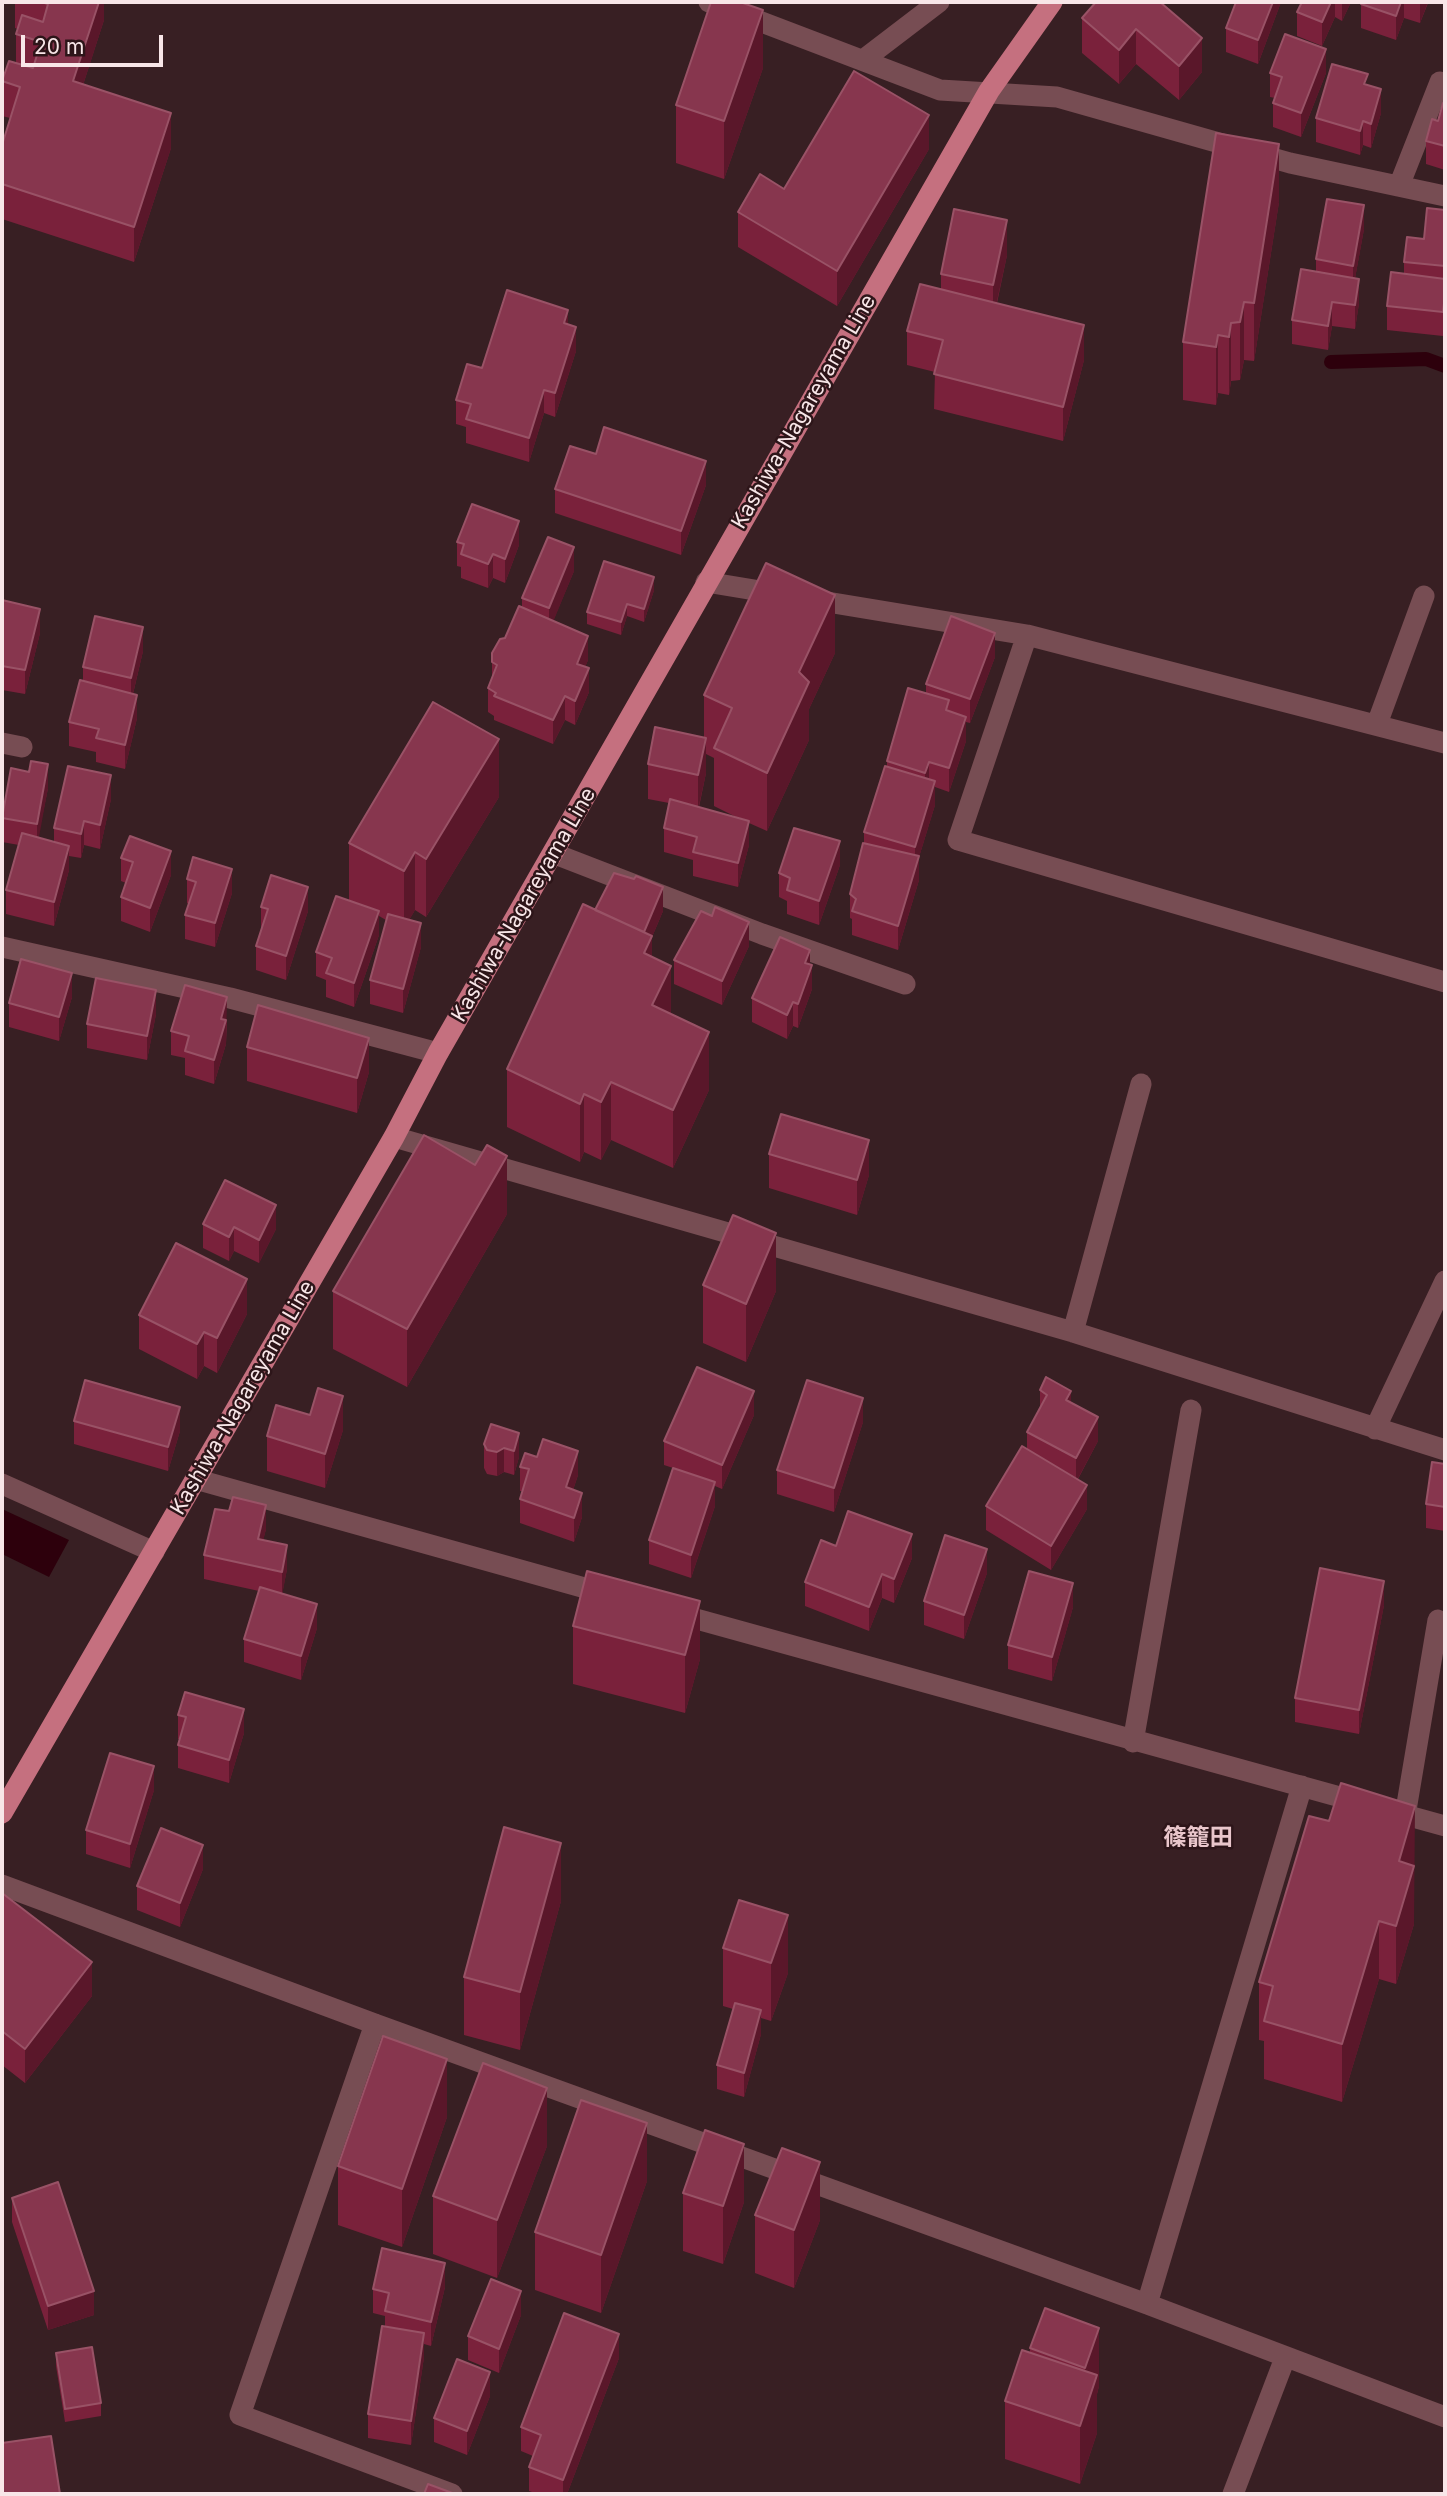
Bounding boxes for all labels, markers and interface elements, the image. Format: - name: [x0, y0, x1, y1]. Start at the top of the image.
- scale bar: [24, 21, 166, 65]
- text: 20 m: [34, 34, 84, 59]
- street label: Kashiwa-Nagareyama Line: [727, 291, 881, 533]
- street label: Kashiwa-Nagareyama Line: [447, 784, 601, 1026]
- street label: Kashiwa-Nagareyama Line: [166, 1277, 320, 1519]
- district label: 篠籠田: [1164, 1824, 1232, 1852]

